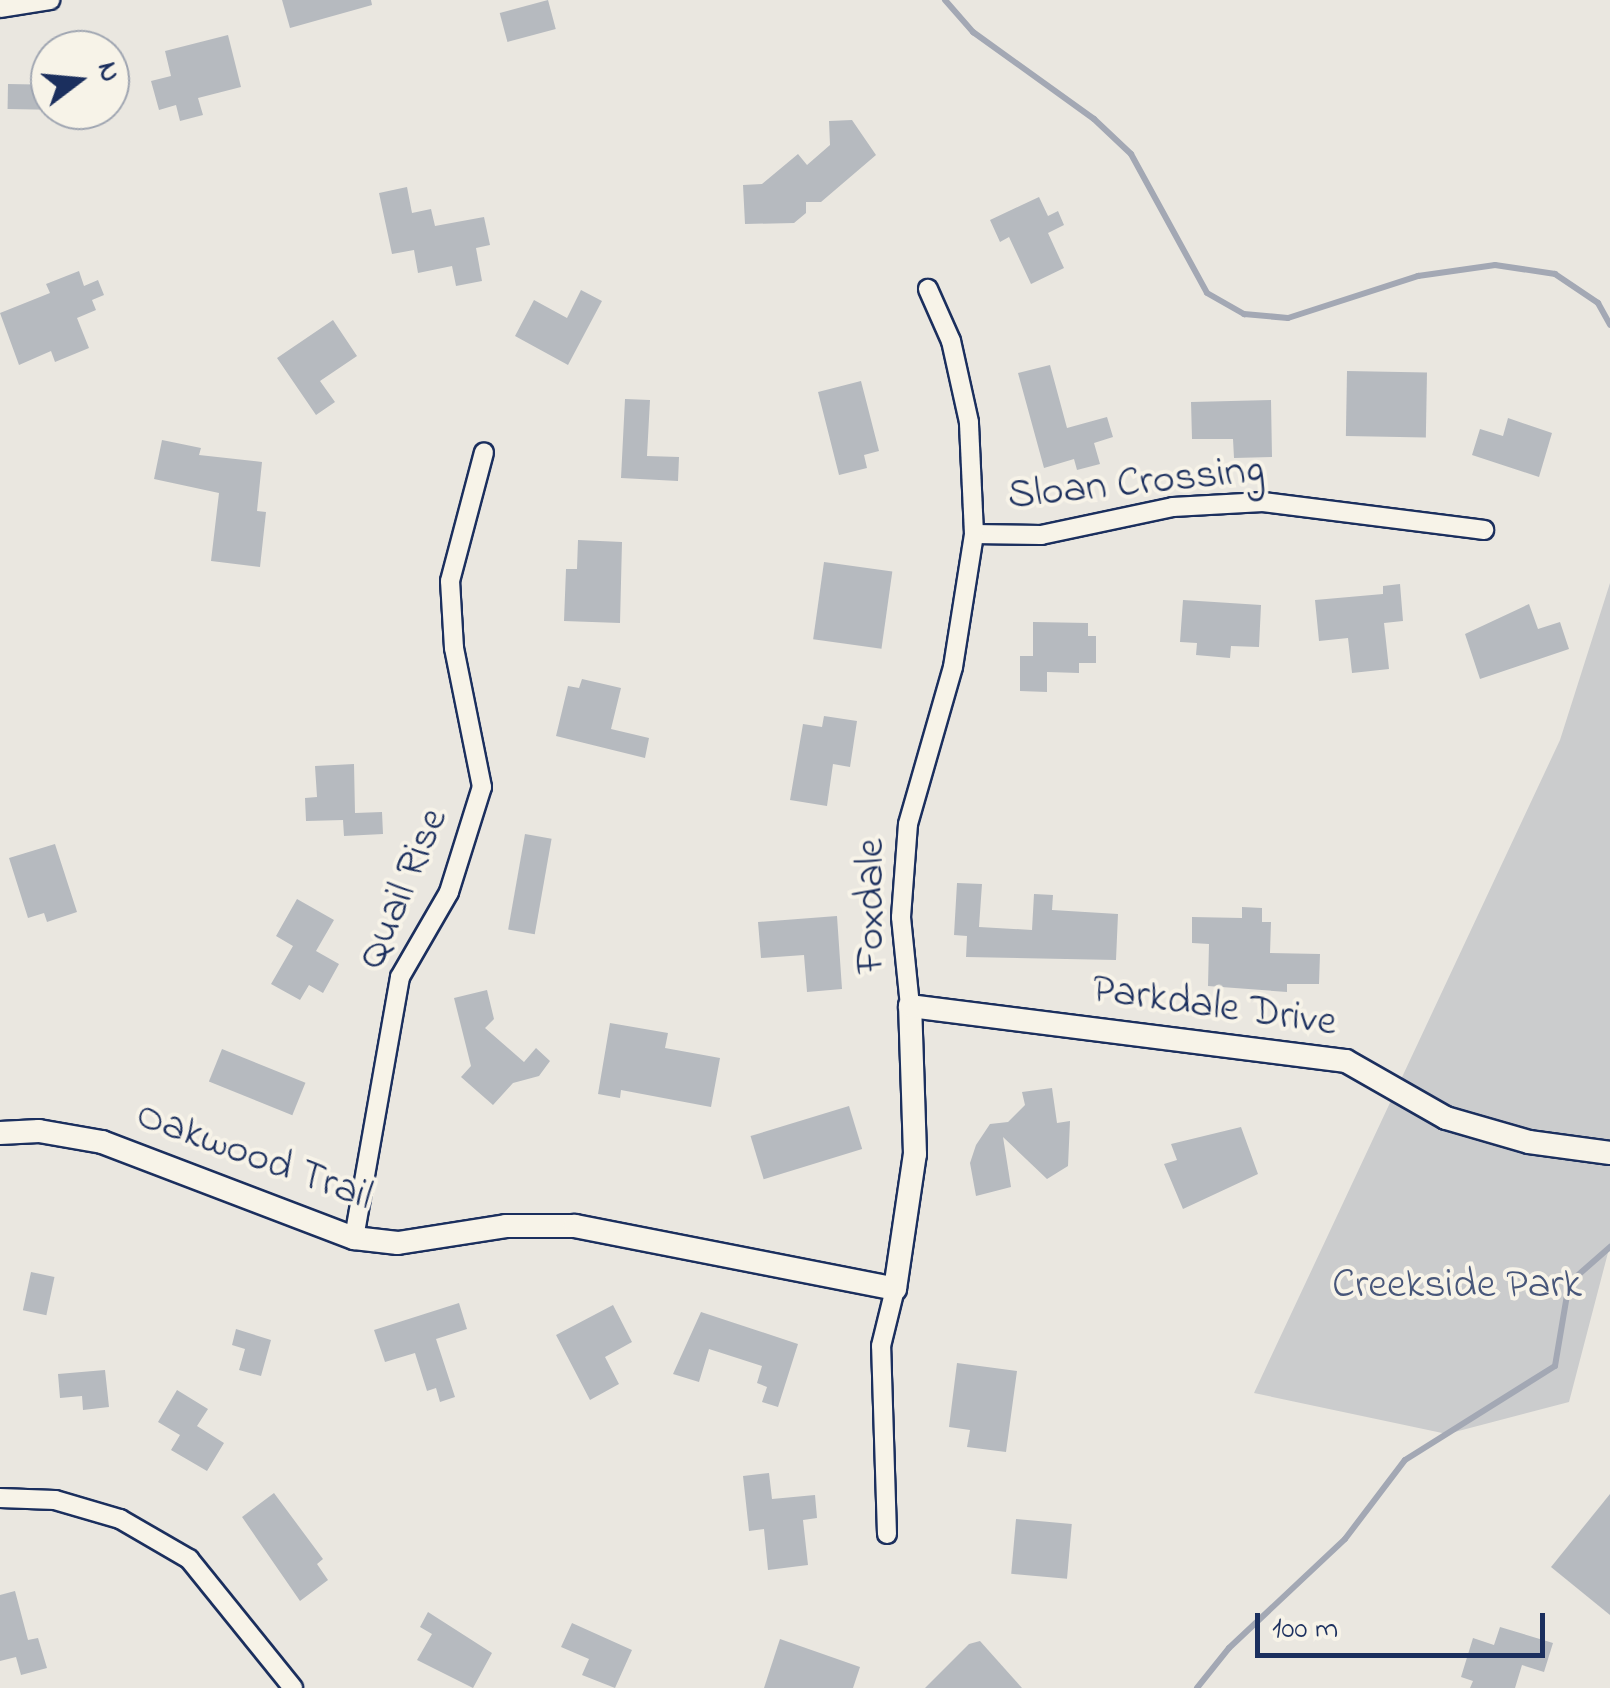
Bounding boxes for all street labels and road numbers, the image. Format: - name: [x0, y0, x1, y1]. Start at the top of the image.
- street label: Sloan Crossing: [1005, 445, 1267, 523]
- street label: Quail Rise: [348, 801, 460, 977]
- street label: Foxdale: [847, 839, 897, 973]
- street label: Parkdale Drive: [1089, 965, 1339, 1049]
- street label: Oakwood Trail: [129, 1091, 379, 1223]

